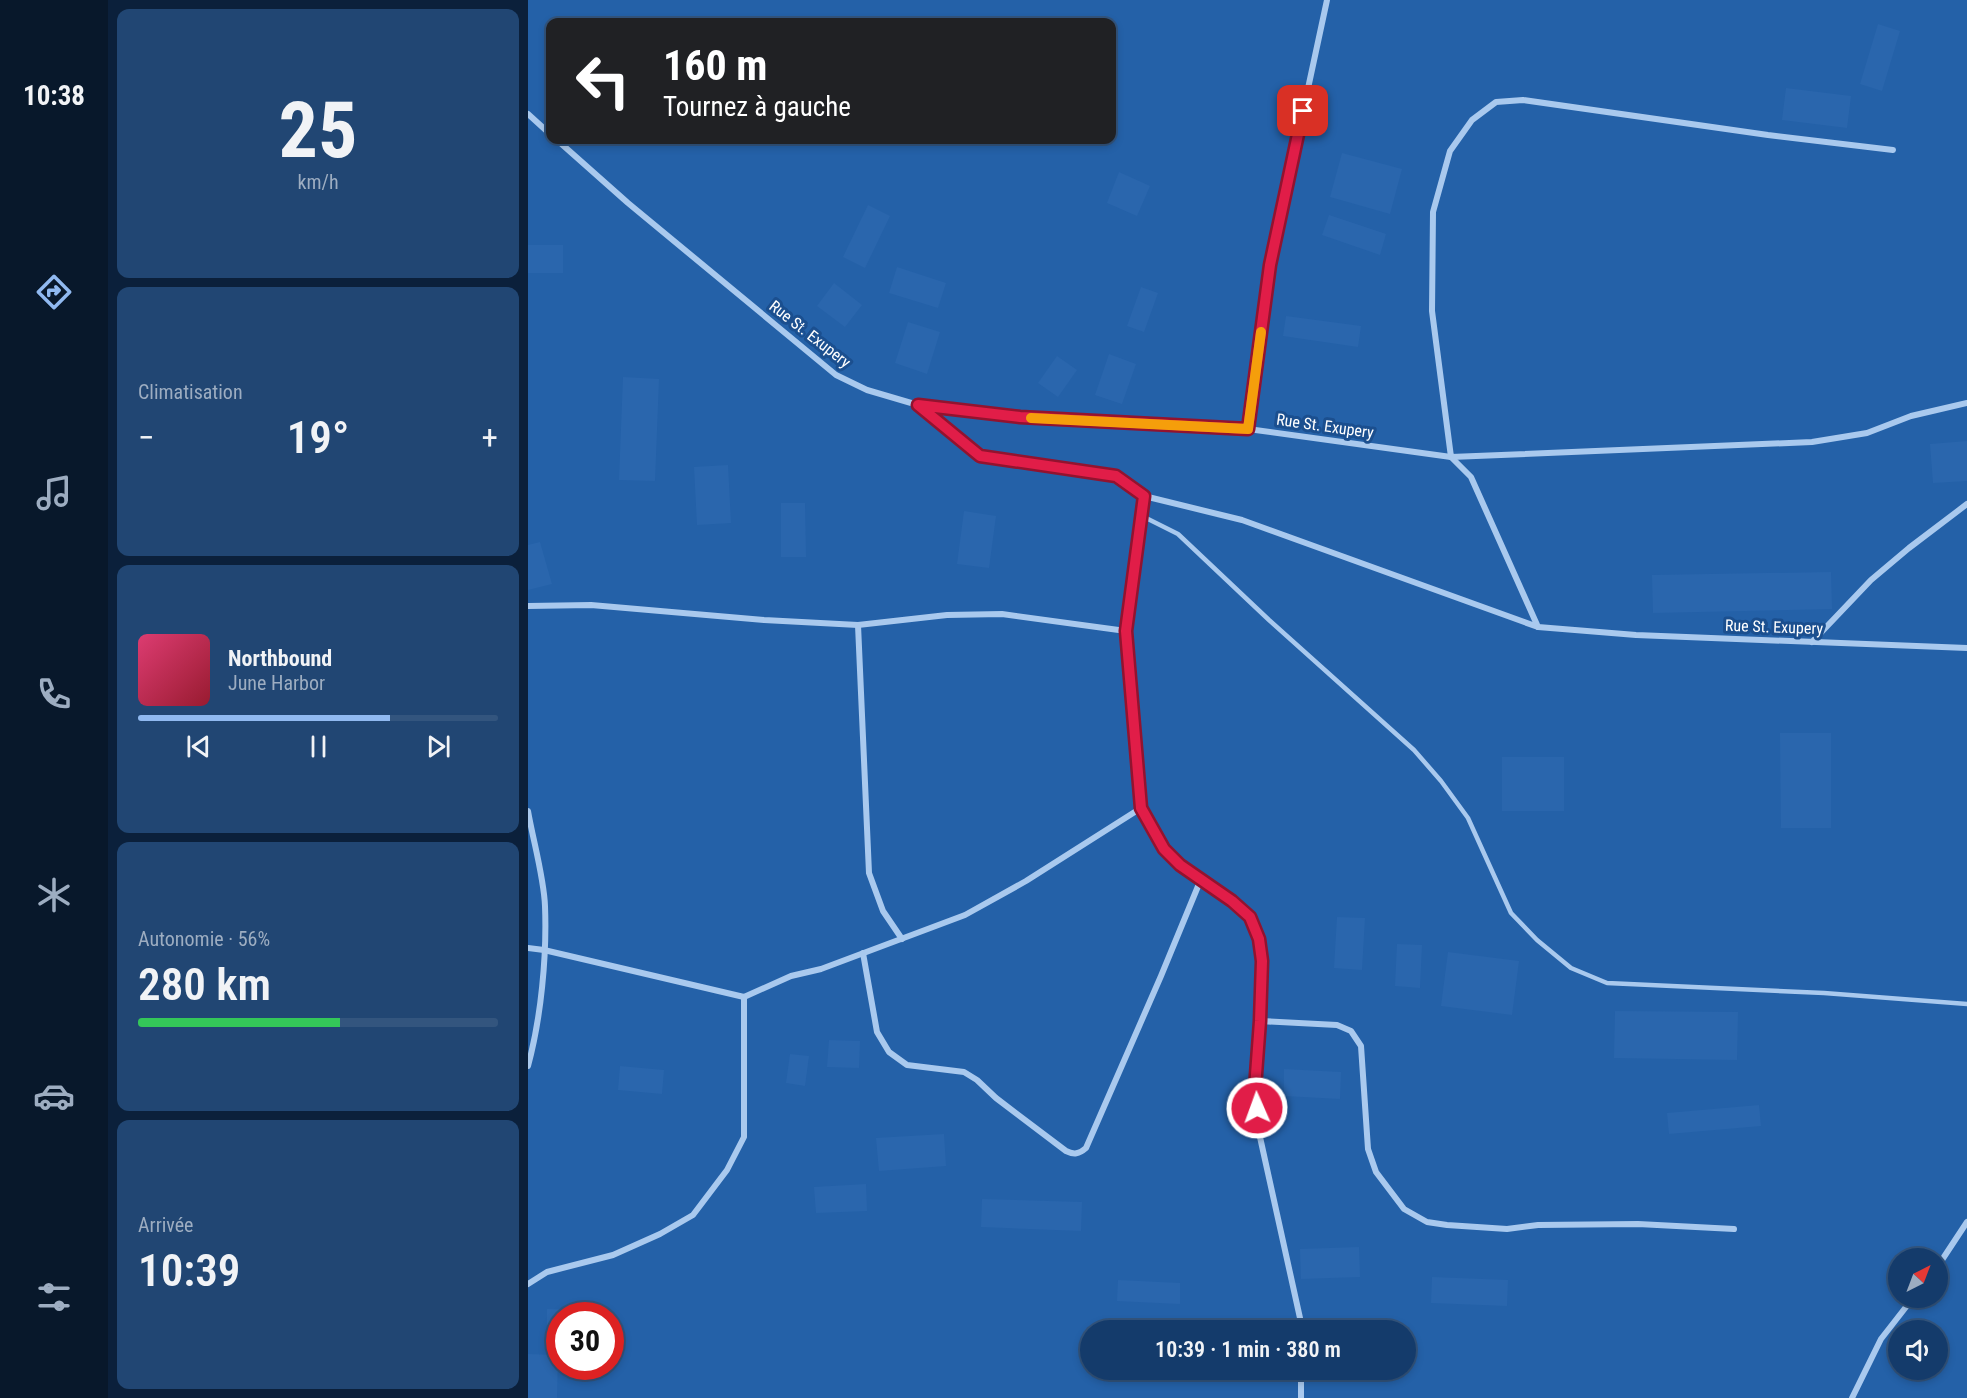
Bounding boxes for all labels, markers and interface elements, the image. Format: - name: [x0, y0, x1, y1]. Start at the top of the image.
- text: 160 m: [663, 41, 768, 90]
- icon: left: [564, 42, 642, 120]
- text: 10:38: [23, 80, 85, 112]
- text: 25: [279, 85, 357, 176]
- pin: [1277, 85, 1328, 136]
- text: Tournez à gauche: [663, 91, 851, 123]
- icon: arrive: [1286, 94, 1319, 127]
- text: km/h: [297, 170, 339, 194]
- icon: directions: [33, 271, 75, 313]
- street label: Rue St. Exupery: [765, 296, 855, 372]
- text: Climatisation: [138, 380, 243, 404]
- street label: Rue St. Exupery: [1275, 410, 1375, 442]
- text: 19°: [287, 411, 349, 464]
- text: −: [138, 418, 155, 457]
- text: +: [482, 418, 498, 457]
- icon: music: [33, 472, 75, 514]
- street label: Rue St. Exupery: [1725, 616, 1824, 638]
- text: Northbound: [228, 646, 332, 671]
- text: June Harbor: [228, 671, 325, 695]
- icon: phone: [33, 673, 75, 715]
- icon: previous: [182, 730, 215, 763]
- icon: pause: [302, 730, 335, 763]
- icon: next: [422, 730, 455, 763]
- icon: climate: [33, 874, 75, 916]
- text: Autonomie · 56%: [138, 927, 270, 951]
- text: 280 km: [138, 958, 271, 1011]
- icon: car: [33, 1075, 75, 1117]
- position arrow: [1225, 1076, 1289, 1140]
- text: Arrivée: [138, 1213, 194, 1237]
- text: 10:39: [138, 1244, 240, 1297]
- north arrow: [1888, 1248, 1948, 1308]
- map controls: [1888, 1248, 1948, 1380]
- icon: filters: [33, 1276, 75, 1318]
- speed limit sign: 30: [546, 1302, 624, 1380]
- button: sound: [1888, 1320, 1948, 1380]
- text: 10:39 · 1 min · 380 m: [1155, 1337, 1341, 1362]

